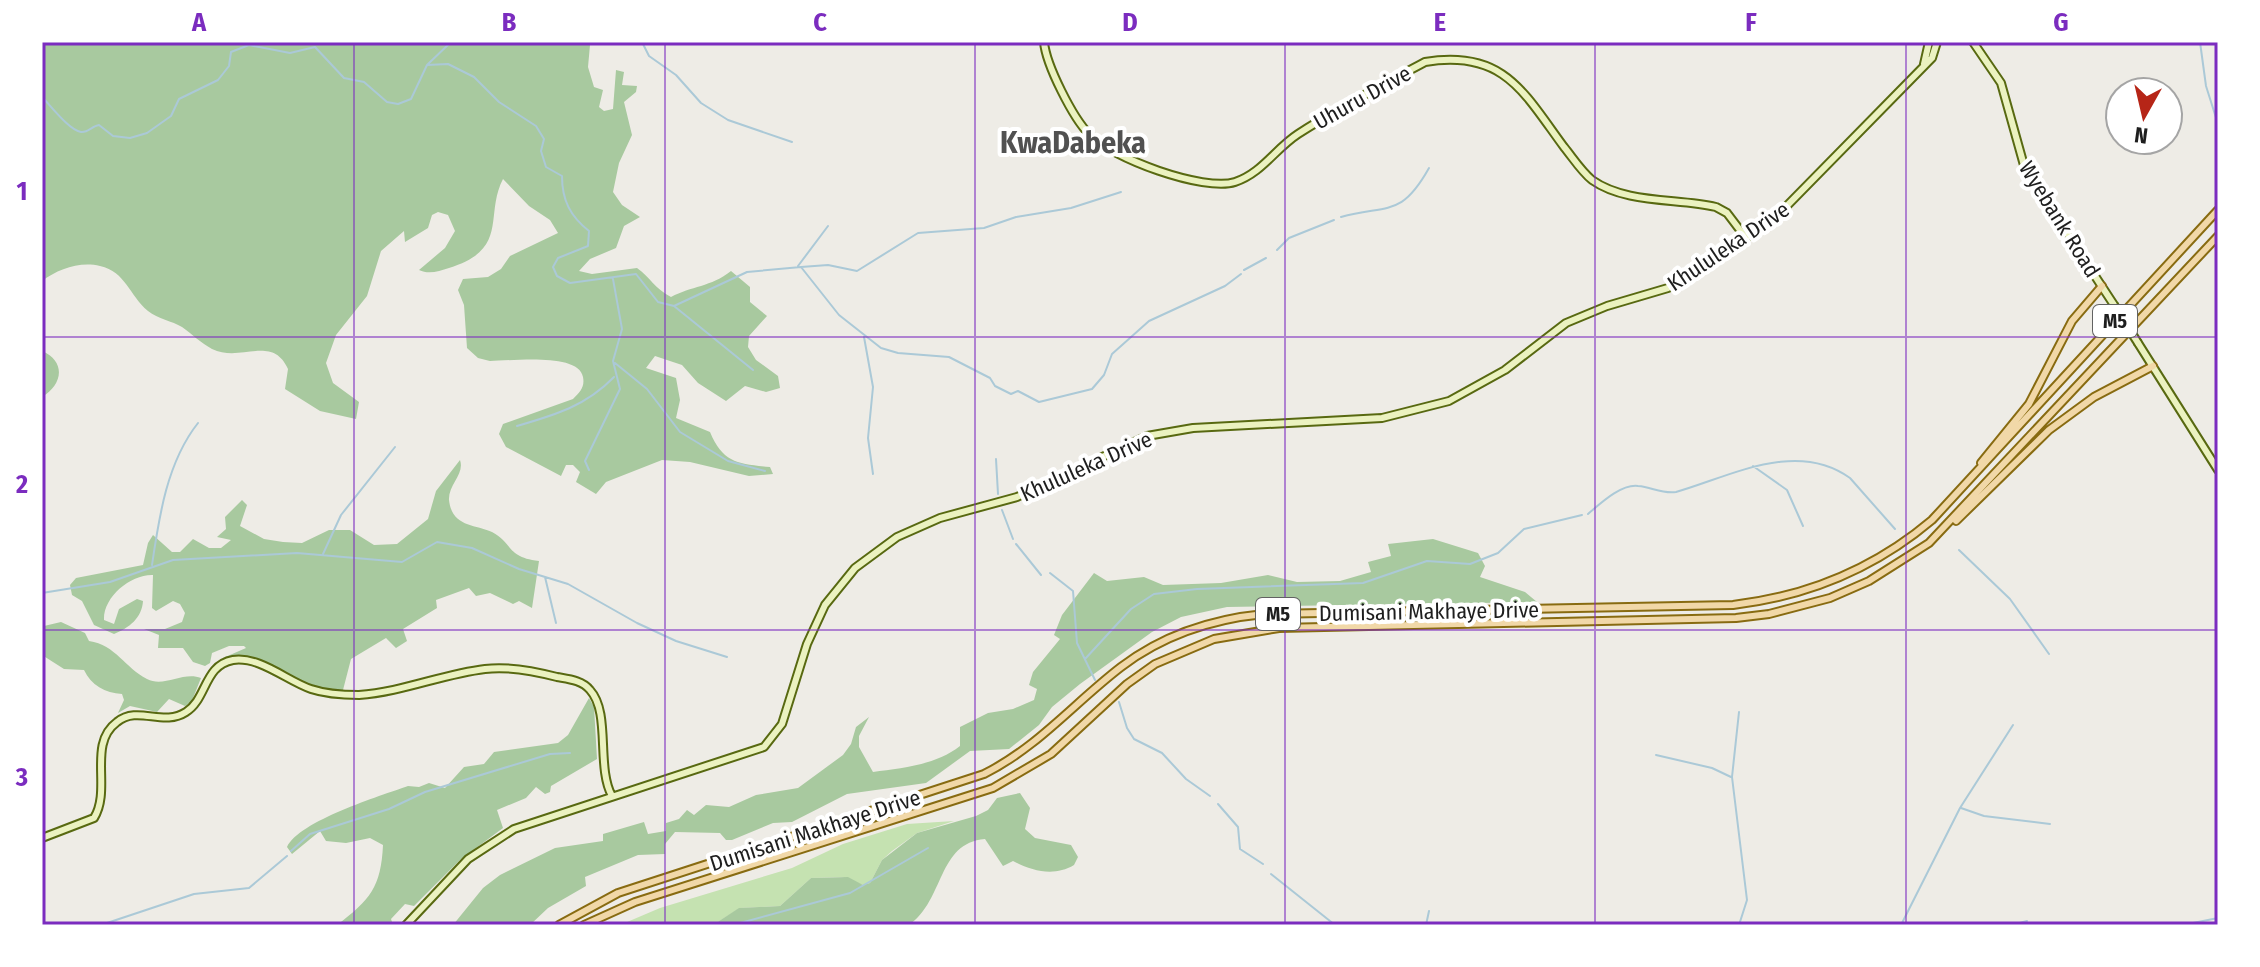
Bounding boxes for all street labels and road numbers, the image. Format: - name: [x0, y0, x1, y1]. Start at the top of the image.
- street label: Uhuru Drive: [1309, 60, 1416, 135]
- street label: Wyebank Road: [2013, 156, 2106, 282]
- street label: Khululeka Drive: [1662, 196, 1794, 297]
- road number: M5: [2093, 305, 2137, 337]
- street label: Khululeka Drive: [1016, 425, 1156, 507]
- street label: Dumisani Makhaye Drive: [1319, 596, 1539, 627]
- road number: M5: [1256, 598, 1300, 630]
- street label: Dumisani Makhaye Drive: [706, 784, 924, 877]

